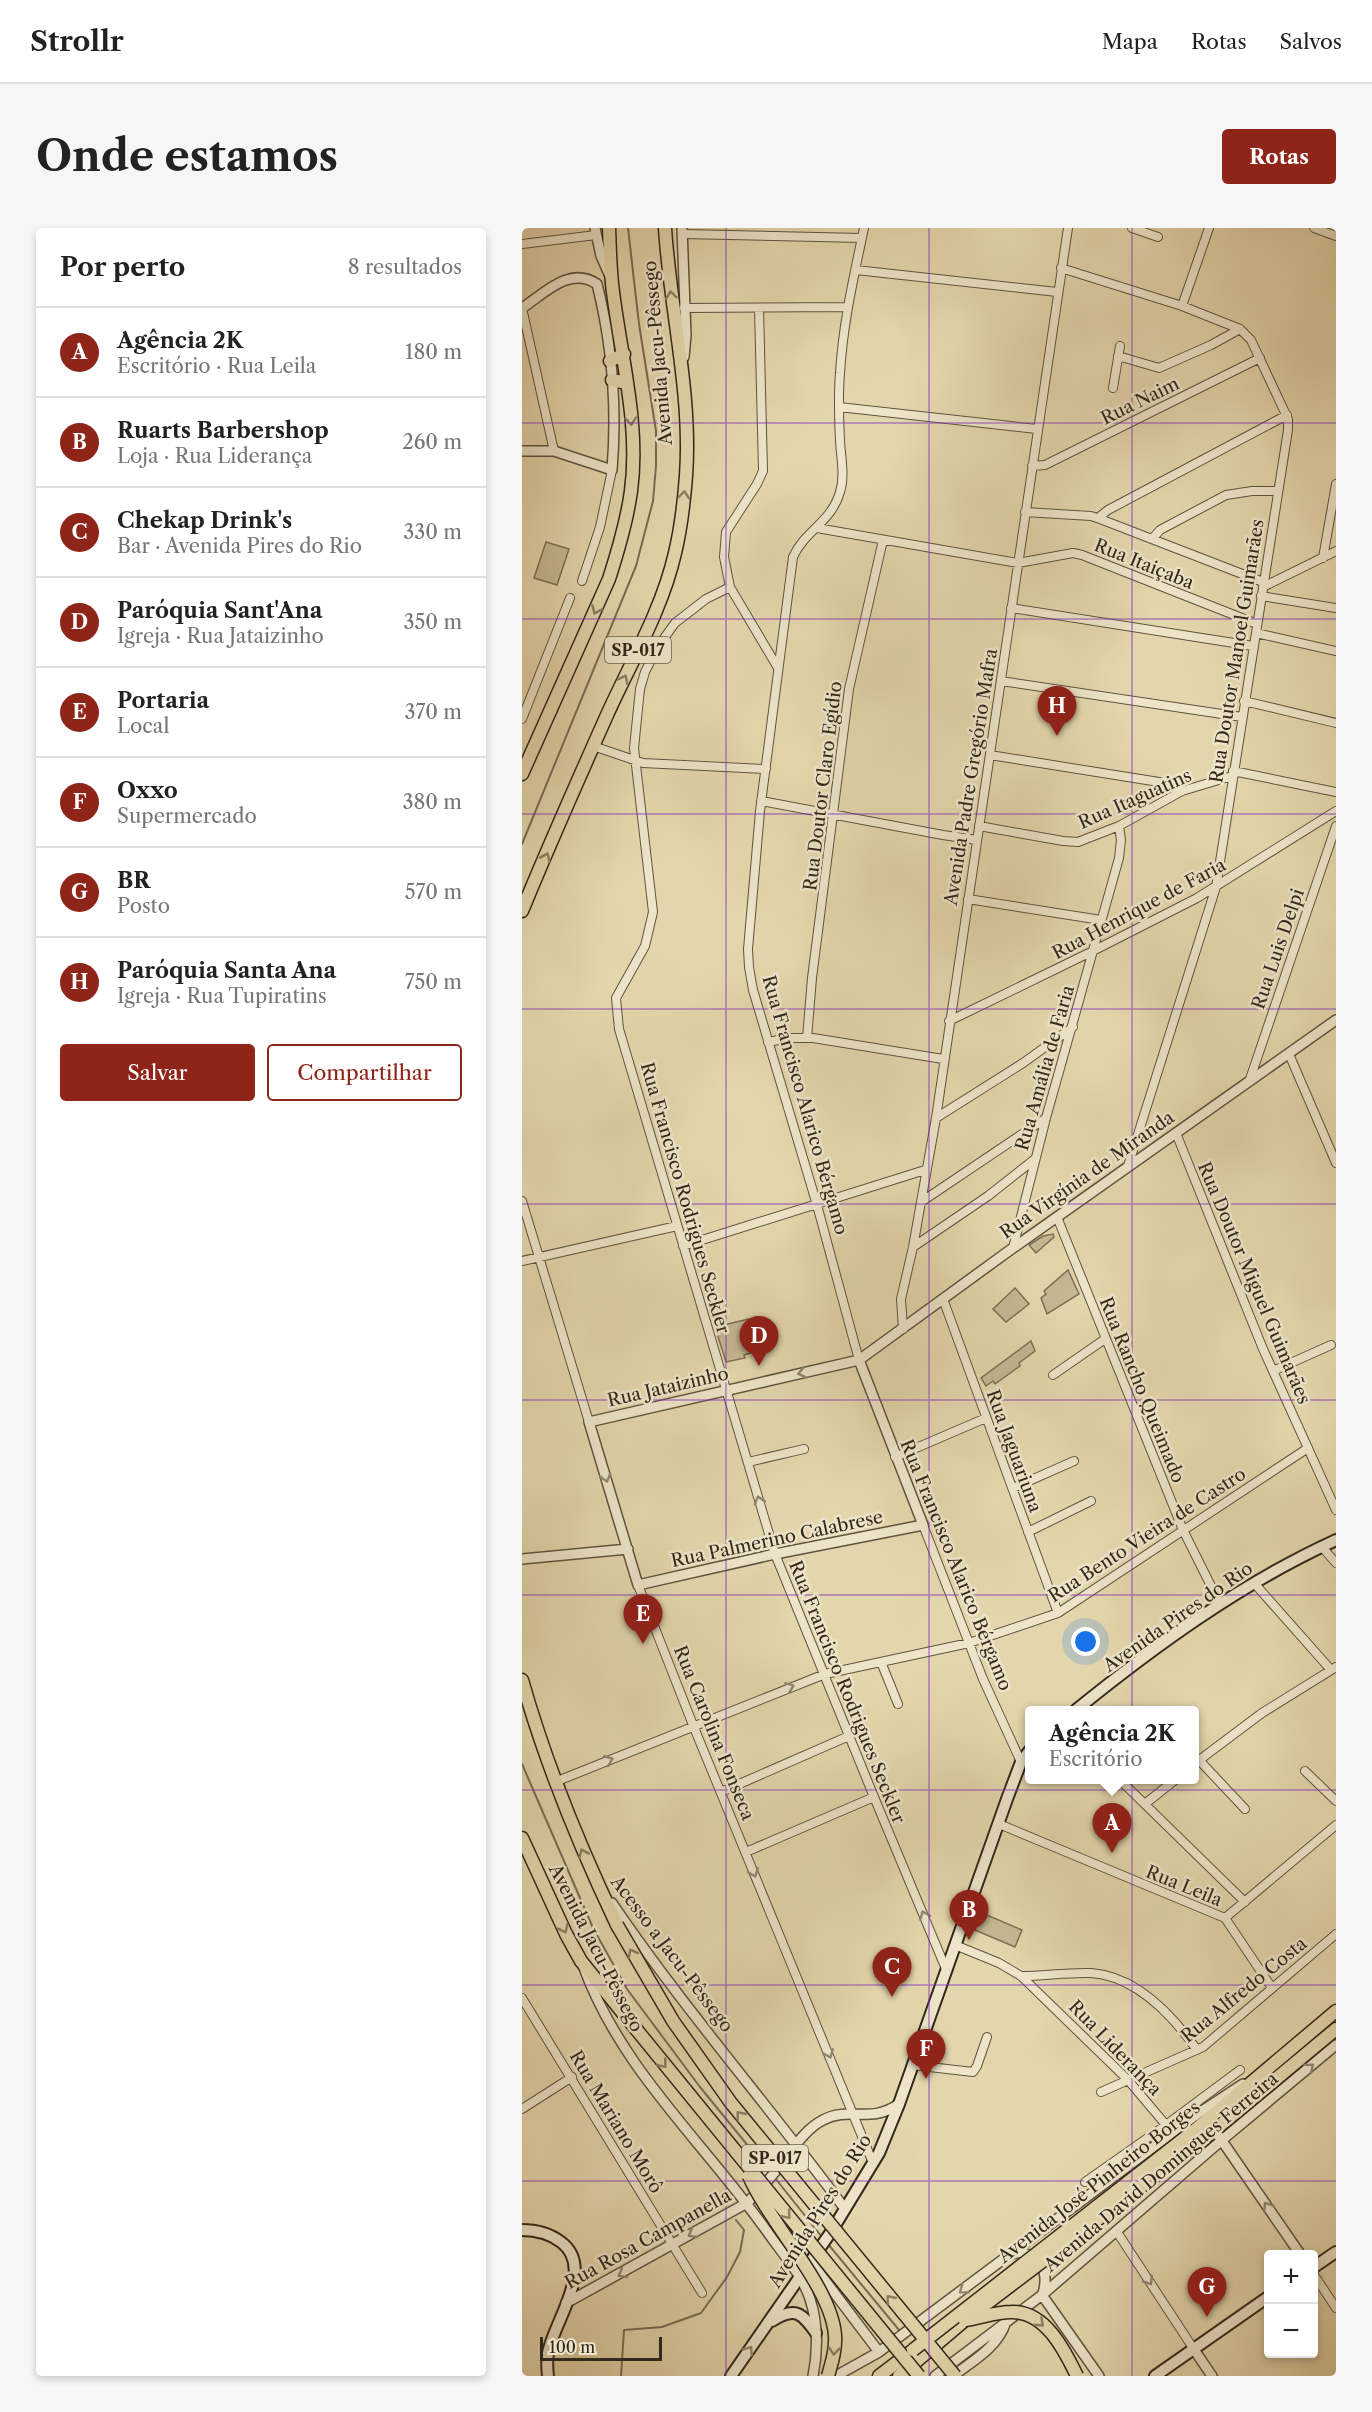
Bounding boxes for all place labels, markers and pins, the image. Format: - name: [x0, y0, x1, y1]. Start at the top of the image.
- pin: H: [1038, 686, 1076, 736]
- pin: D: [740, 1316, 778, 1366]
- pin: E: [624, 1594, 662, 1644]
- pin: A: [1092, 1804, 1132, 1853]
- pin: B: [950, 1890, 988, 1940]
- pin: C: [872, 1948, 911, 1997]
- pin: F: [906, 2030, 946, 2079]
- pin: G: [1188, 2268, 1226, 2317]

